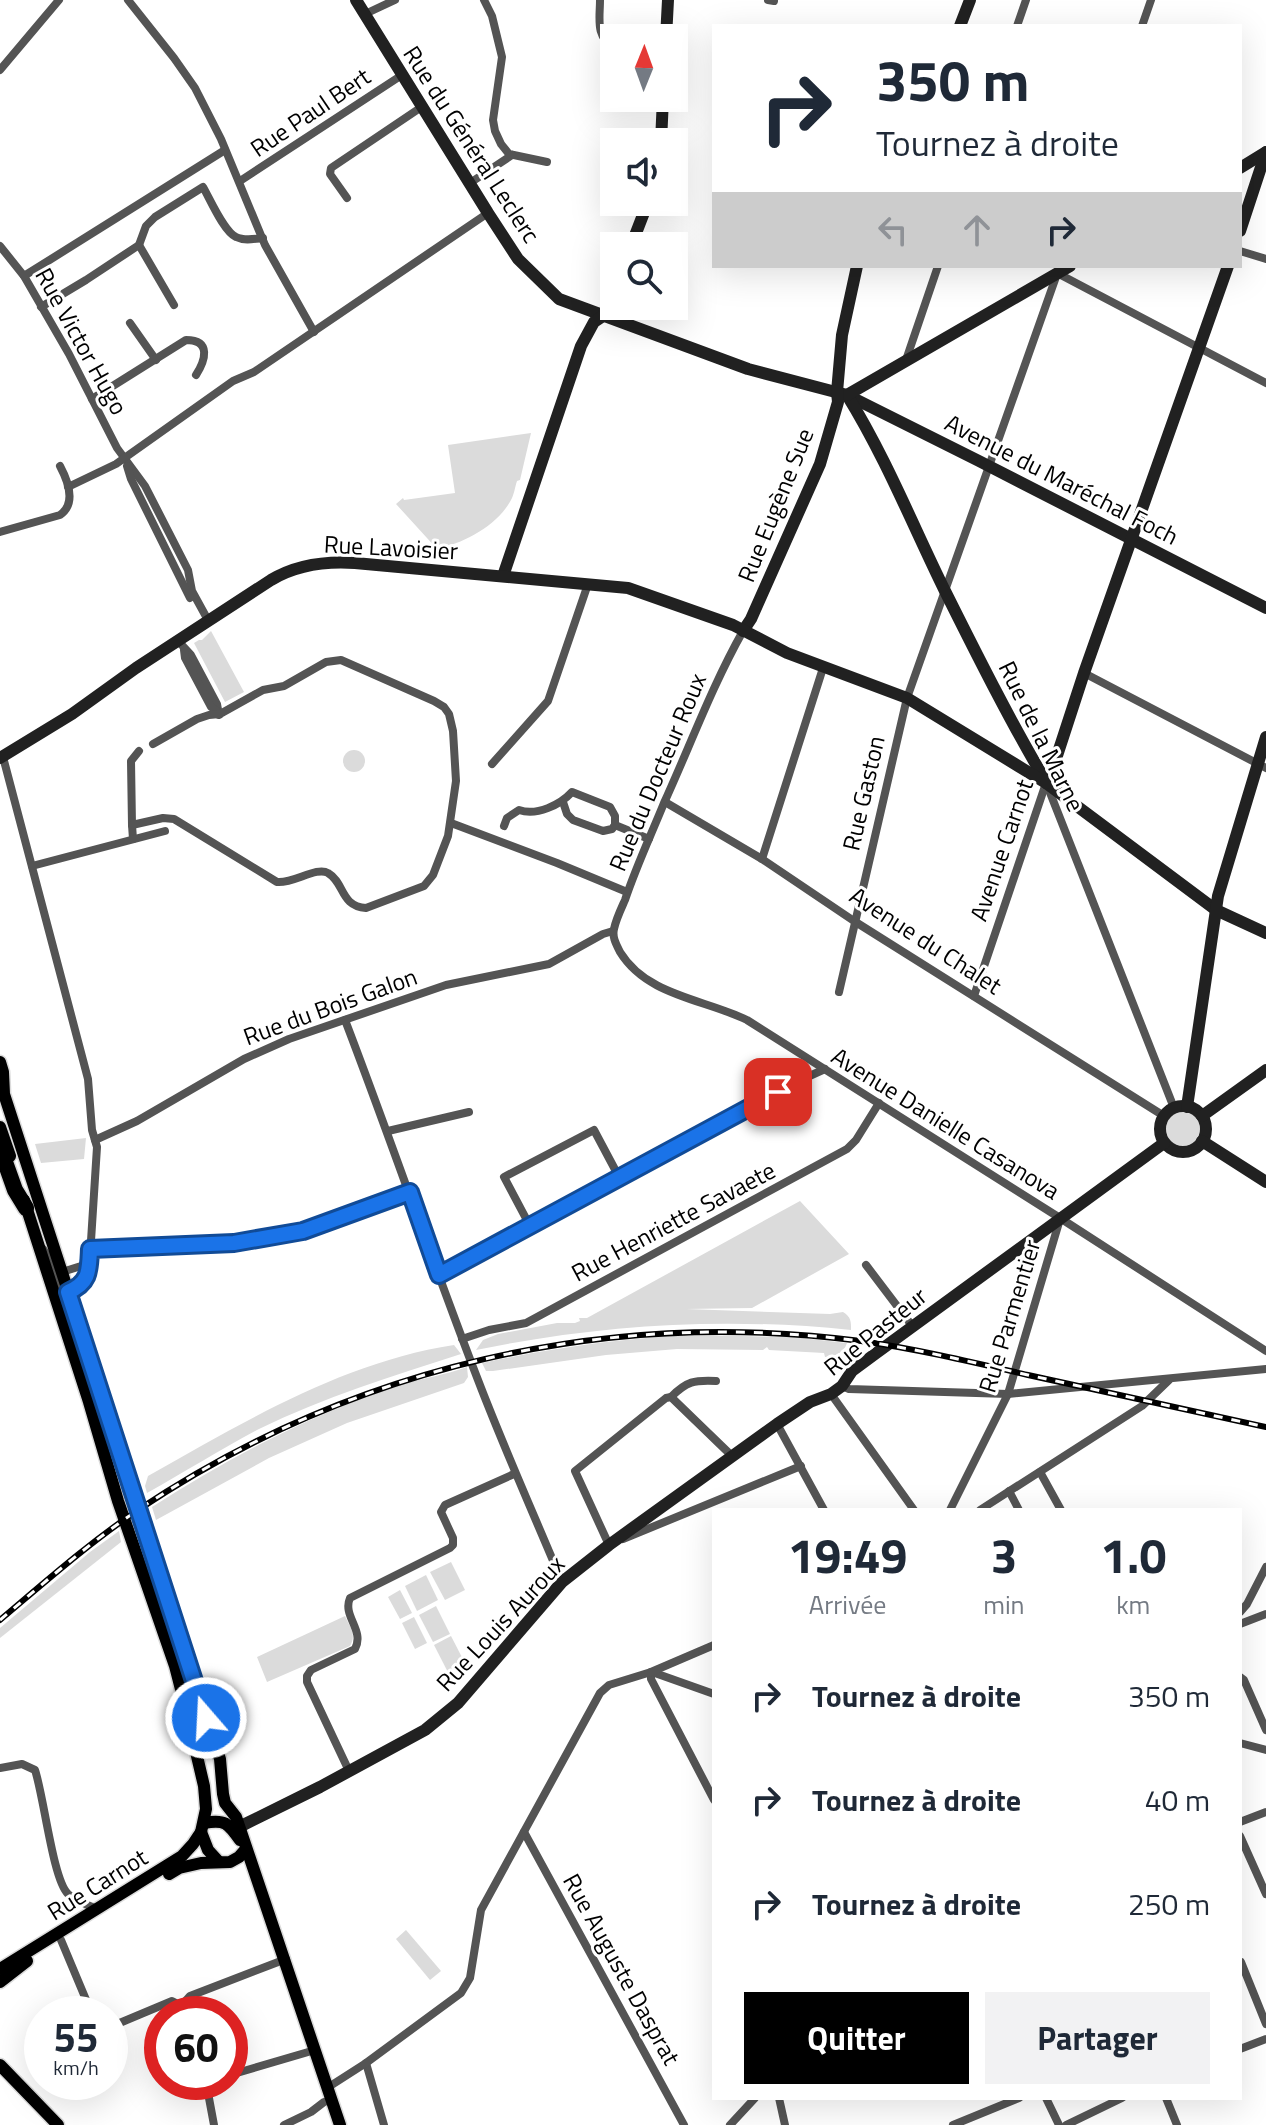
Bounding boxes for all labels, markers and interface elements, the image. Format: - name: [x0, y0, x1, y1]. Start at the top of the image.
- north arrow: [600, 24, 688, 112]
- map controls: [600, 24, 688, 320]
- street label: Rue du Général Leclerc: [395, 38, 549, 250]
- text: 350 m: [876, 38, 1029, 123]
- icon: right: [744, 56, 848, 160]
- street label: Rue Paul Bert: [243, 58, 378, 166]
- text: Tournez à droite: [876, 115, 1119, 170]
- button: sound: [600, 128, 688, 216]
- icon: left: [871, 208, 915, 252]
- icon: ahead: [955, 208, 999, 252]
- icon: right: [1039, 208, 1083, 252]
- button: search: [600, 232, 688, 320]
- street label: Rue Victor Hugo: [27, 261, 137, 421]
- street label: Avenue du Maréchal Foch: [939, 404, 1185, 554]
- street label: Rue Eugène Sue: [728, 423, 822, 587]
- street label: Rue Lavoisier: [323, 526, 459, 568]
- street label: Rue de la Marne: [990, 655, 1094, 817]
- street label: Rue du Docteur Roux: [599, 667, 715, 877]
- street label: Rue Gaston: [832, 732, 894, 854]
- street label: Avenue Carnot: [960, 774, 1042, 926]
- street label: Avenue du Chalet: [843, 877, 1010, 1003]
- street label: Rue du Bois Galon: [238, 958, 422, 1054]
- street label: Avenue Danielle Casanova: [825, 1038, 1067, 1208]
- pin: [744, 1058, 812, 1126]
- icon: arrive: [756, 1070, 800, 1114]
- street label: Rue Henriette Savaete: [564, 1152, 782, 1290]
- street label: Rue Parmentier: [969, 1235, 1049, 1397]
- street label: Rue Pasteur: [816, 1278, 934, 1384]
- text: 19:49: [788, 1519, 907, 1592]
- text: 3: [990, 1519, 1017, 1592]
- text: 1.0: [1100, 1519, 1166, 1592]
- street label: Rue Louis Auroux: [427, 1547, 573, 1699]
- text: Arrivée: [809, 1585, 886, 1624]
- text: min: [983, 1585, 1025, 1624]
- text: km: [1116, 1585, 1150, 1624]
- text: Tournez à droite: [812, 1673, 1021, 1719]
- text: 350 m: [1128, 1673, 1210, 1719]
- icon: right: [744, 1674, 788, 1718]
- position arrow: [164, 1676, 248, 1760]
- text: Tournez à droite: [812, 1777, 1021, 1823]
- text: 40 m: [1145, 1777, 1210, 1823]
- icon: right: [744, 1778, 788, 1822]
- street label: Rue Carnot: [40, 1839, 155, 1929]
- street label: Rue Auguste Dasprat: [554, 1867, 690, 2072]
- text: Tournez à droite: [812, 1881, 1021, 1927]
- text: 250 m: [1128, 1881, 1210, 1927]
- icon: right: [744, 1882, 788, 1926]
- button: Quitter: [744, 1992, 969, 2084]
- button: Partager: [985, 1992, 1210, 2084]
- speed limit sign: 60: [144, 1996, 248, 2100]
- text: 55: [54, 2007, 98, 2068]
- text: km/h: [53, 2052, 99, 2083]

